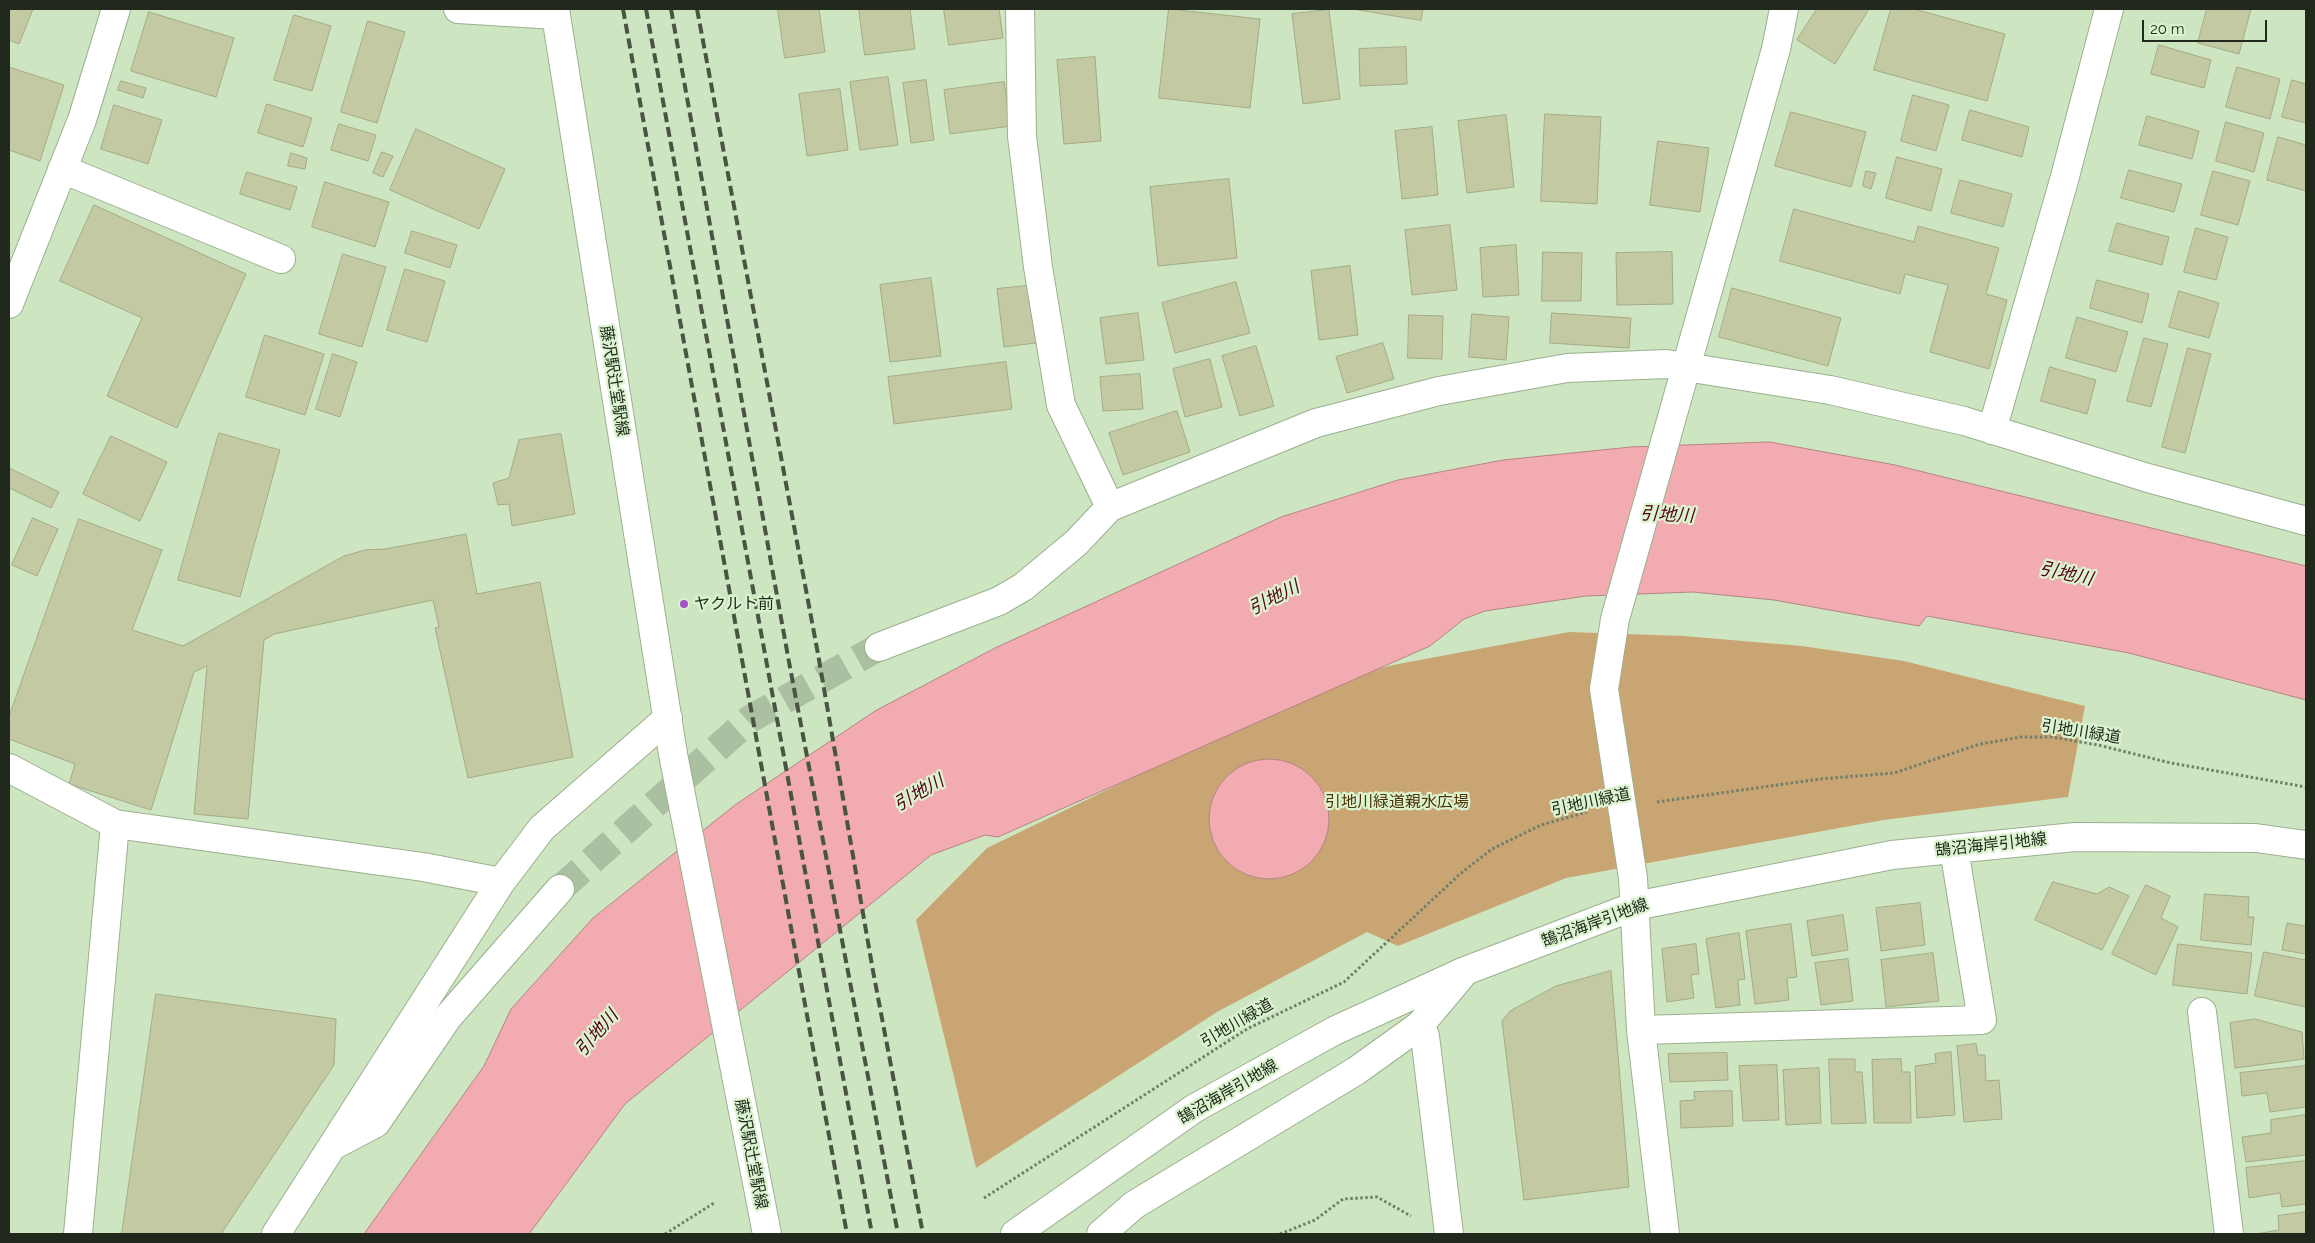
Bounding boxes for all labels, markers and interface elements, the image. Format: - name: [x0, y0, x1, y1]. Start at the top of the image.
- scale bar: [2145, 10, 2270, 42]
- text: 20 m: [2150, 20, 2185, 38]
- street label: 藤沢駅辻堂駅線: [596, 324, 632, 438]
- water label: 引地川: [1639, 503, 1695, 527]
- water label: 引地川: [2037, 558, 2095, 590]
- water label: 引地川: [1245, 576, 1303, 620]
- place label: ヤクルト前: [694, 594, 774, 614]
- marker: ヤクルト前: [678, 598, 690, 610]
- street label: 引地川緑道: [2040, 716, 2122, 748]
- water label: 引地川: [890, 770, 948, 816]
- street label: 引地川緑道: [1550, 784, 1632, 820]
- park label: 引地川緑道親水広場: [1325, 792, 1469, 812]
- street label: 鵠沼海岸引地線: [1934, 830, 2048, 860]
- street label: 鵠沼海岸引地線: [1539, 895, 1651, 951]
- street label: 引地川緑道: [1198, 995, 1276, 1051]
- water label: 引地川: [571, 1006, 623, 1060]
- street label: 鵠沼海岸引地線: [1175, 1056, 1281, 1128]
- street label: 藤沢駅辻堂駅線: [731, 1097, 771, 1211]

